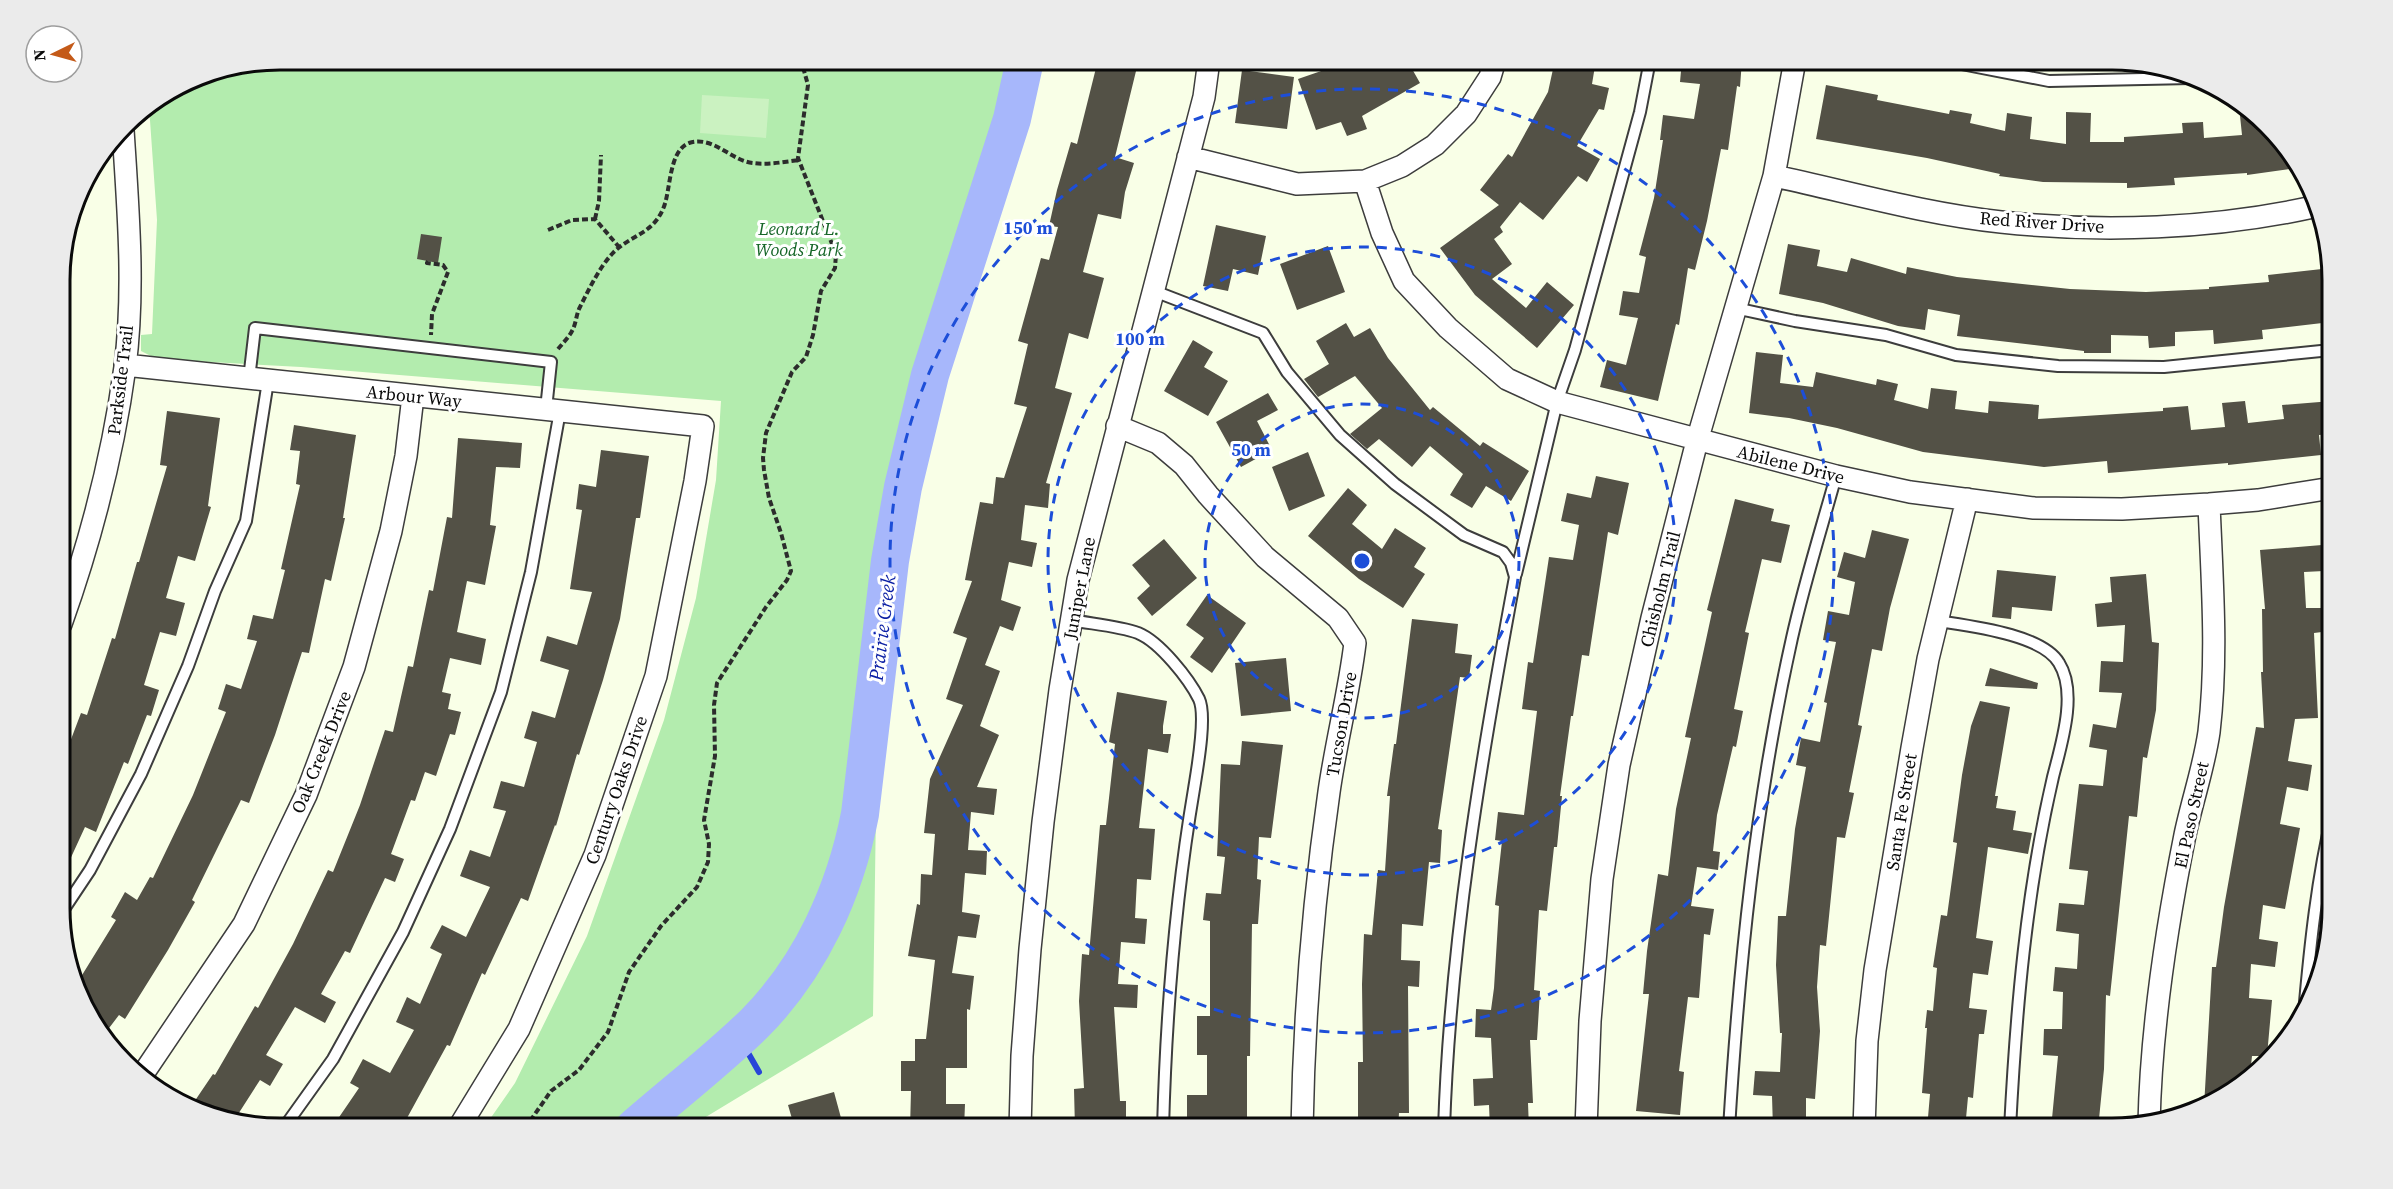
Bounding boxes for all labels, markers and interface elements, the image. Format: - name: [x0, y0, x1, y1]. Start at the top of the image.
- north arrow: [24, 24, 84, 84]
- text: N: [28, 48, 51, 62]
- street label: Red River Drive: [1979, 205, 2105, 239]
- text: 150 m: [1003, 215, 1053, 240]
- park label: Leonard L. Woods Park: [755, 216, 843, 262]
- street label: Parkside Trail: [101, 323, 139, 437]
- text: 100 m: [1115, 326, 1165, 351]
- street label: Arbour Way: [365, 379, 464, 414]
- text: 50 m: [1231, 437, 1271, 462]
- street label: Abilene Drive: [1735, 439, 1847, 489]
- street label: Chisholm Trail: [1634, 528, 1686, 650]
- street label: Juniper Lane: [1057, 534, 1101, 642]
- centre of rings: [1352, 551, 1372, 571]
- water label: Prairie Creek: [861, 573, 902, 684]
- street label: Tucson Drive: [1320, 670, 1362, 778]
- street label: Oak Creek Drive: [285, 687, 357, 817]
- street label: Century Oaks Drive: [579, 712, 653, 868]
- street label: Santa Fe Street: [1879, 752, 1923, 872]
- street label: El Paso Street: [2167, 759, 2215, 871]

